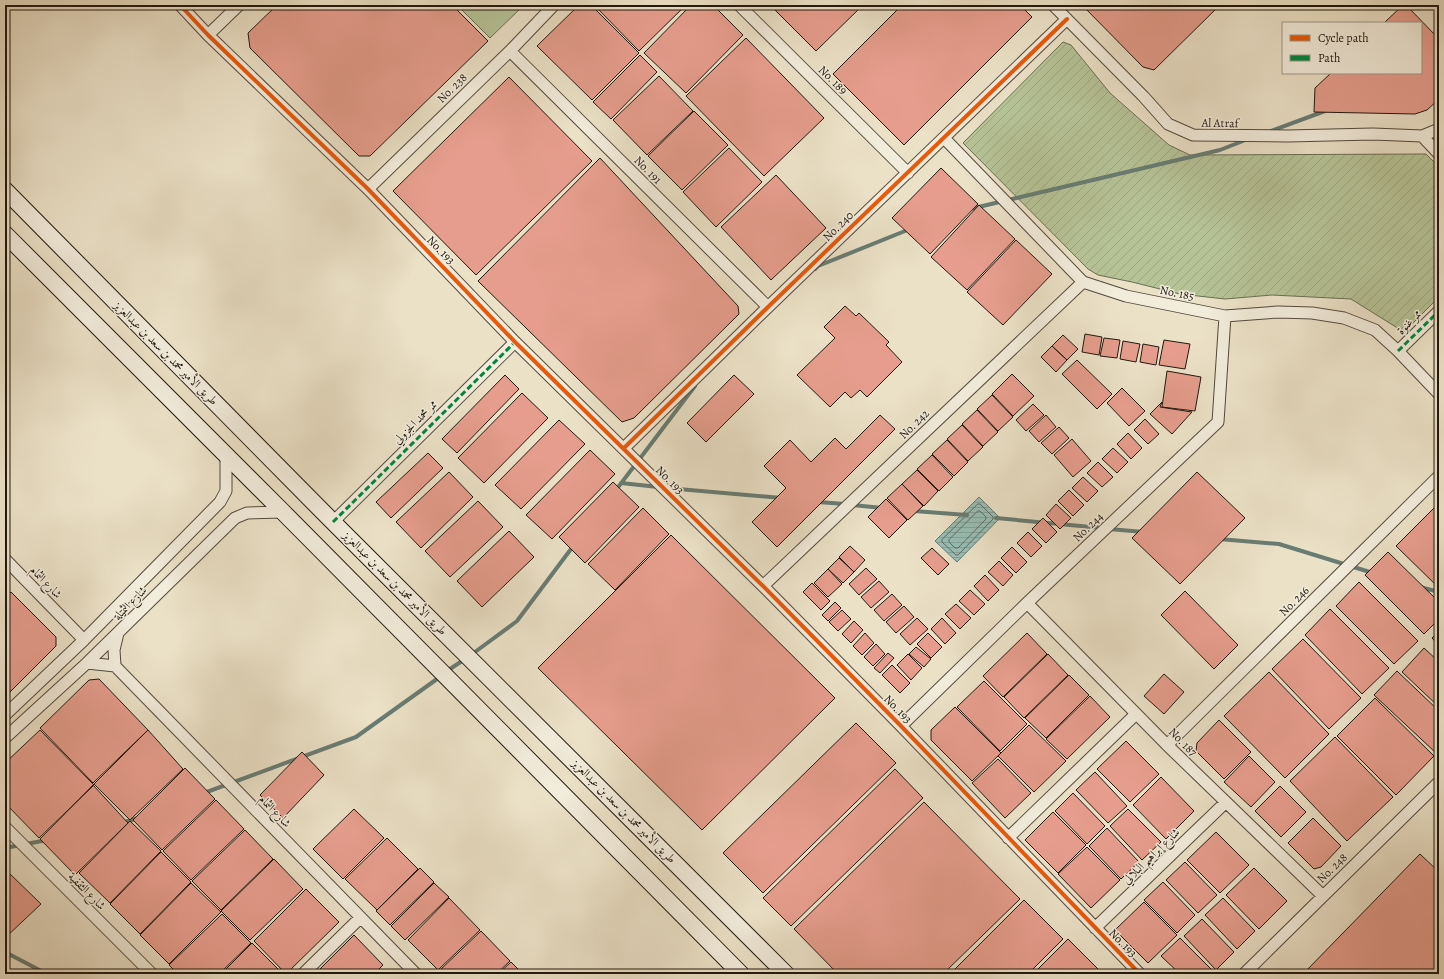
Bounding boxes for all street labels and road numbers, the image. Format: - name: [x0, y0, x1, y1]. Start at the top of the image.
- street label: No. 189: [815, 62, 851, 98]
- street label: No. 238: [433, 70, 471, 106]
- street label: Al Atraf: [1200, 115, 1241, 131]
- street label: No. 191: [631, 153, 665, 187]
- street label: No. 240: [819, 207, 857, 245]
- street label: No. 193: [423, 232, 459, 268]
- street label: No. 185: [1158, 282, 1196, 304]
- street label: طريق الأمير محمد بن سعد بن عبدالعزيز: [109, 295, 222, 409]
- street label: ممر غنوة: [1393, 306, 1425, 338]
- street label: ممر محمد الجزولي: [389, 396, 442, 449]
- street label: No. 242: [895, 405, 933, 442]
- street label: No. 193: [652, 462, 688, 498]
- street label: No. 244: [1069, 508, 1107, 545]
- street label: طريق الأمير محمد بن سعد بن عبدالعزيز: [338, 525, 451, 639]
- street label: شارع الثمام: [24, 562, 66, 604]
- street label: شارع الثميلة: [109, 582, 153, 626]
- street label: No. 246: [1275, 582, 1313, 620]
- street label: No. 193: [880, 691, 916, 727]
- street label: No. 187: [1165, 724, 1202, 761]
- street label: طريق الأمير محمد بن سعد بن عبدالعزيز: [567, 753, 680, 867]
- street label: شارع الثمام: [253, 791, 295, 833]
- street label: شارع إبراهيم البلالي: [1119, 824, 1186, 890]
- street label: No. 248: [1313, 849, 1351, 886]
- street label: شارع الثقفية: [62, 869, 110, 916]
- street label: No. 193: [1105, 925, 1141, 961]

